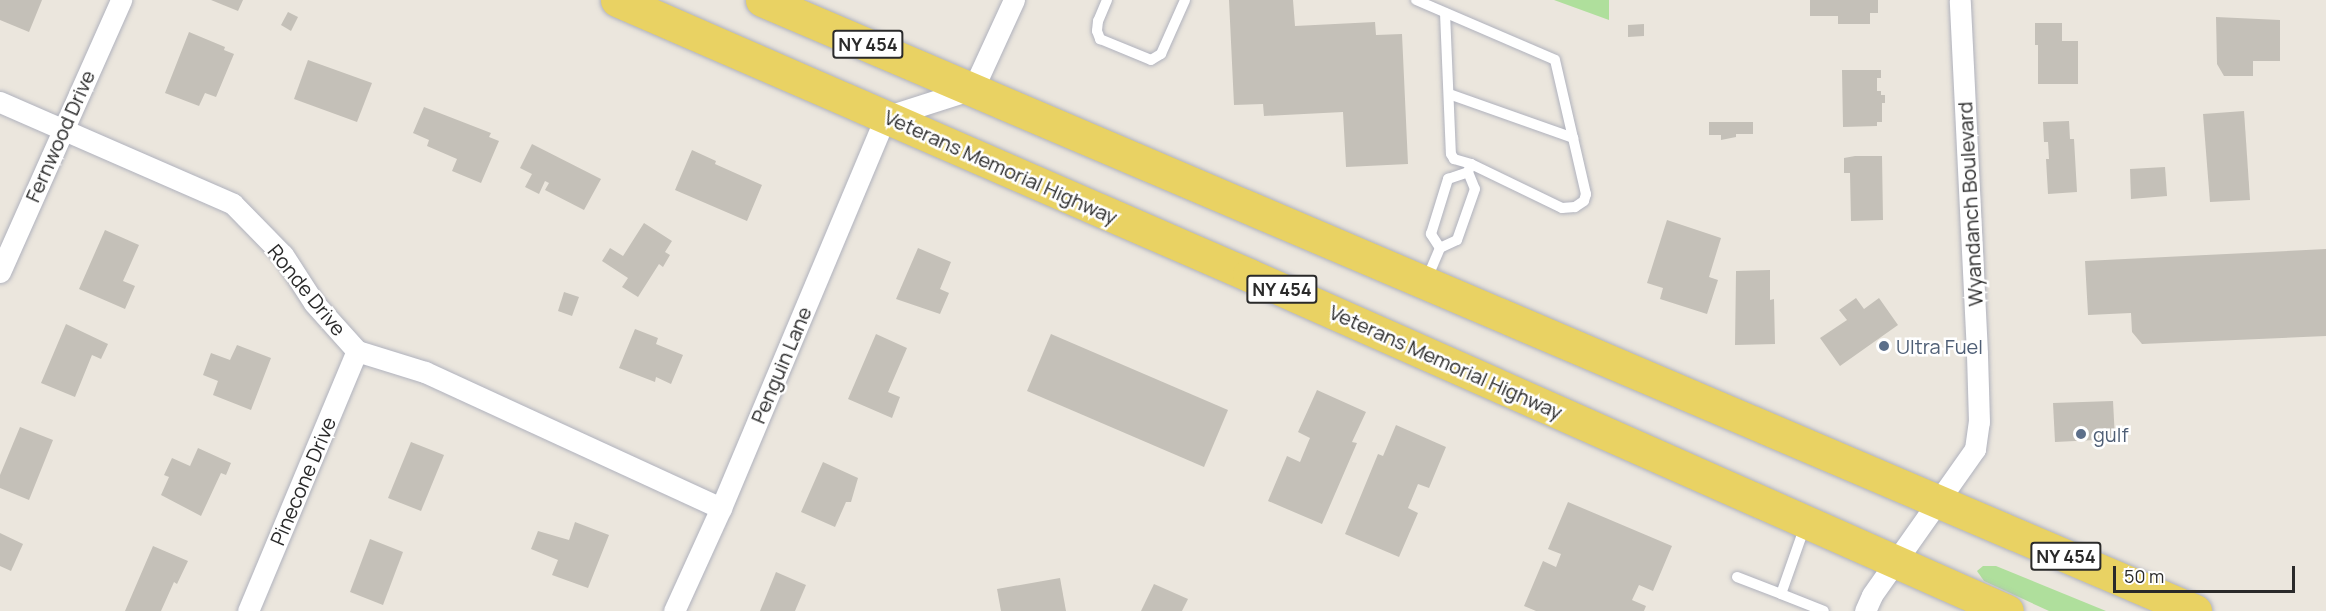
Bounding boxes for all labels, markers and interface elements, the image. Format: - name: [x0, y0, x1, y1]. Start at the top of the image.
- road number: NY 454: [832, 29, 904, 59]
- street label: Fernwood Drive: [20, 66, 100, 206]
- street label: Wyandanch Boulevard: [1953, 101, 1987, 307]
- street label: Veterans Memorial Highway: [881, 105, 1121, 229]
- street label: Ronde Drive: [263, 239, 351, 341]
- road number: NY 454: [1246, 274, 1318, 304]
- street label: Veterans Memorial Highway: [1326, 300, 1566, 424]
- street label: Penguin Lane: [746, 303, 816, 427]
- place label: Ultra Fuel: [1896, 334, 1983, 358]
- marker: Ultra Fuel: [1877, 339, 1891, 353]
- street label: Pinecone Drive: [265, 413, 341, 549]
- place label: gulf: [2093, 422, 2128, 446]
- marker: gulf: [2074, 427, 2088, 441]
- road number: NY 454: [2030, 541, 2102, 571]
- scale bar: [2116, 554, 2298, 592]
- text: 50 m: [2124, 564, 2164, 588]

